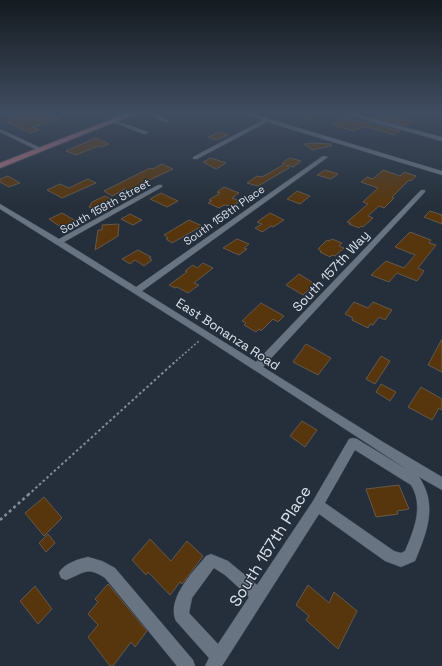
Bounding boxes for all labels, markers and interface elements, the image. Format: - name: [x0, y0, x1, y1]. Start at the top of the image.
- street label: South 159th Street: [57, 175, 153, 237]
- street label: South 158th Place: [181, 182, 267, 248]
- street label: South 157th Way: [289, 227, 373, 315]
- street label: East Bonanza Road: [173, 294, 283, 374]
- street label: South 157th Place: [224, 482, 316, 610]

